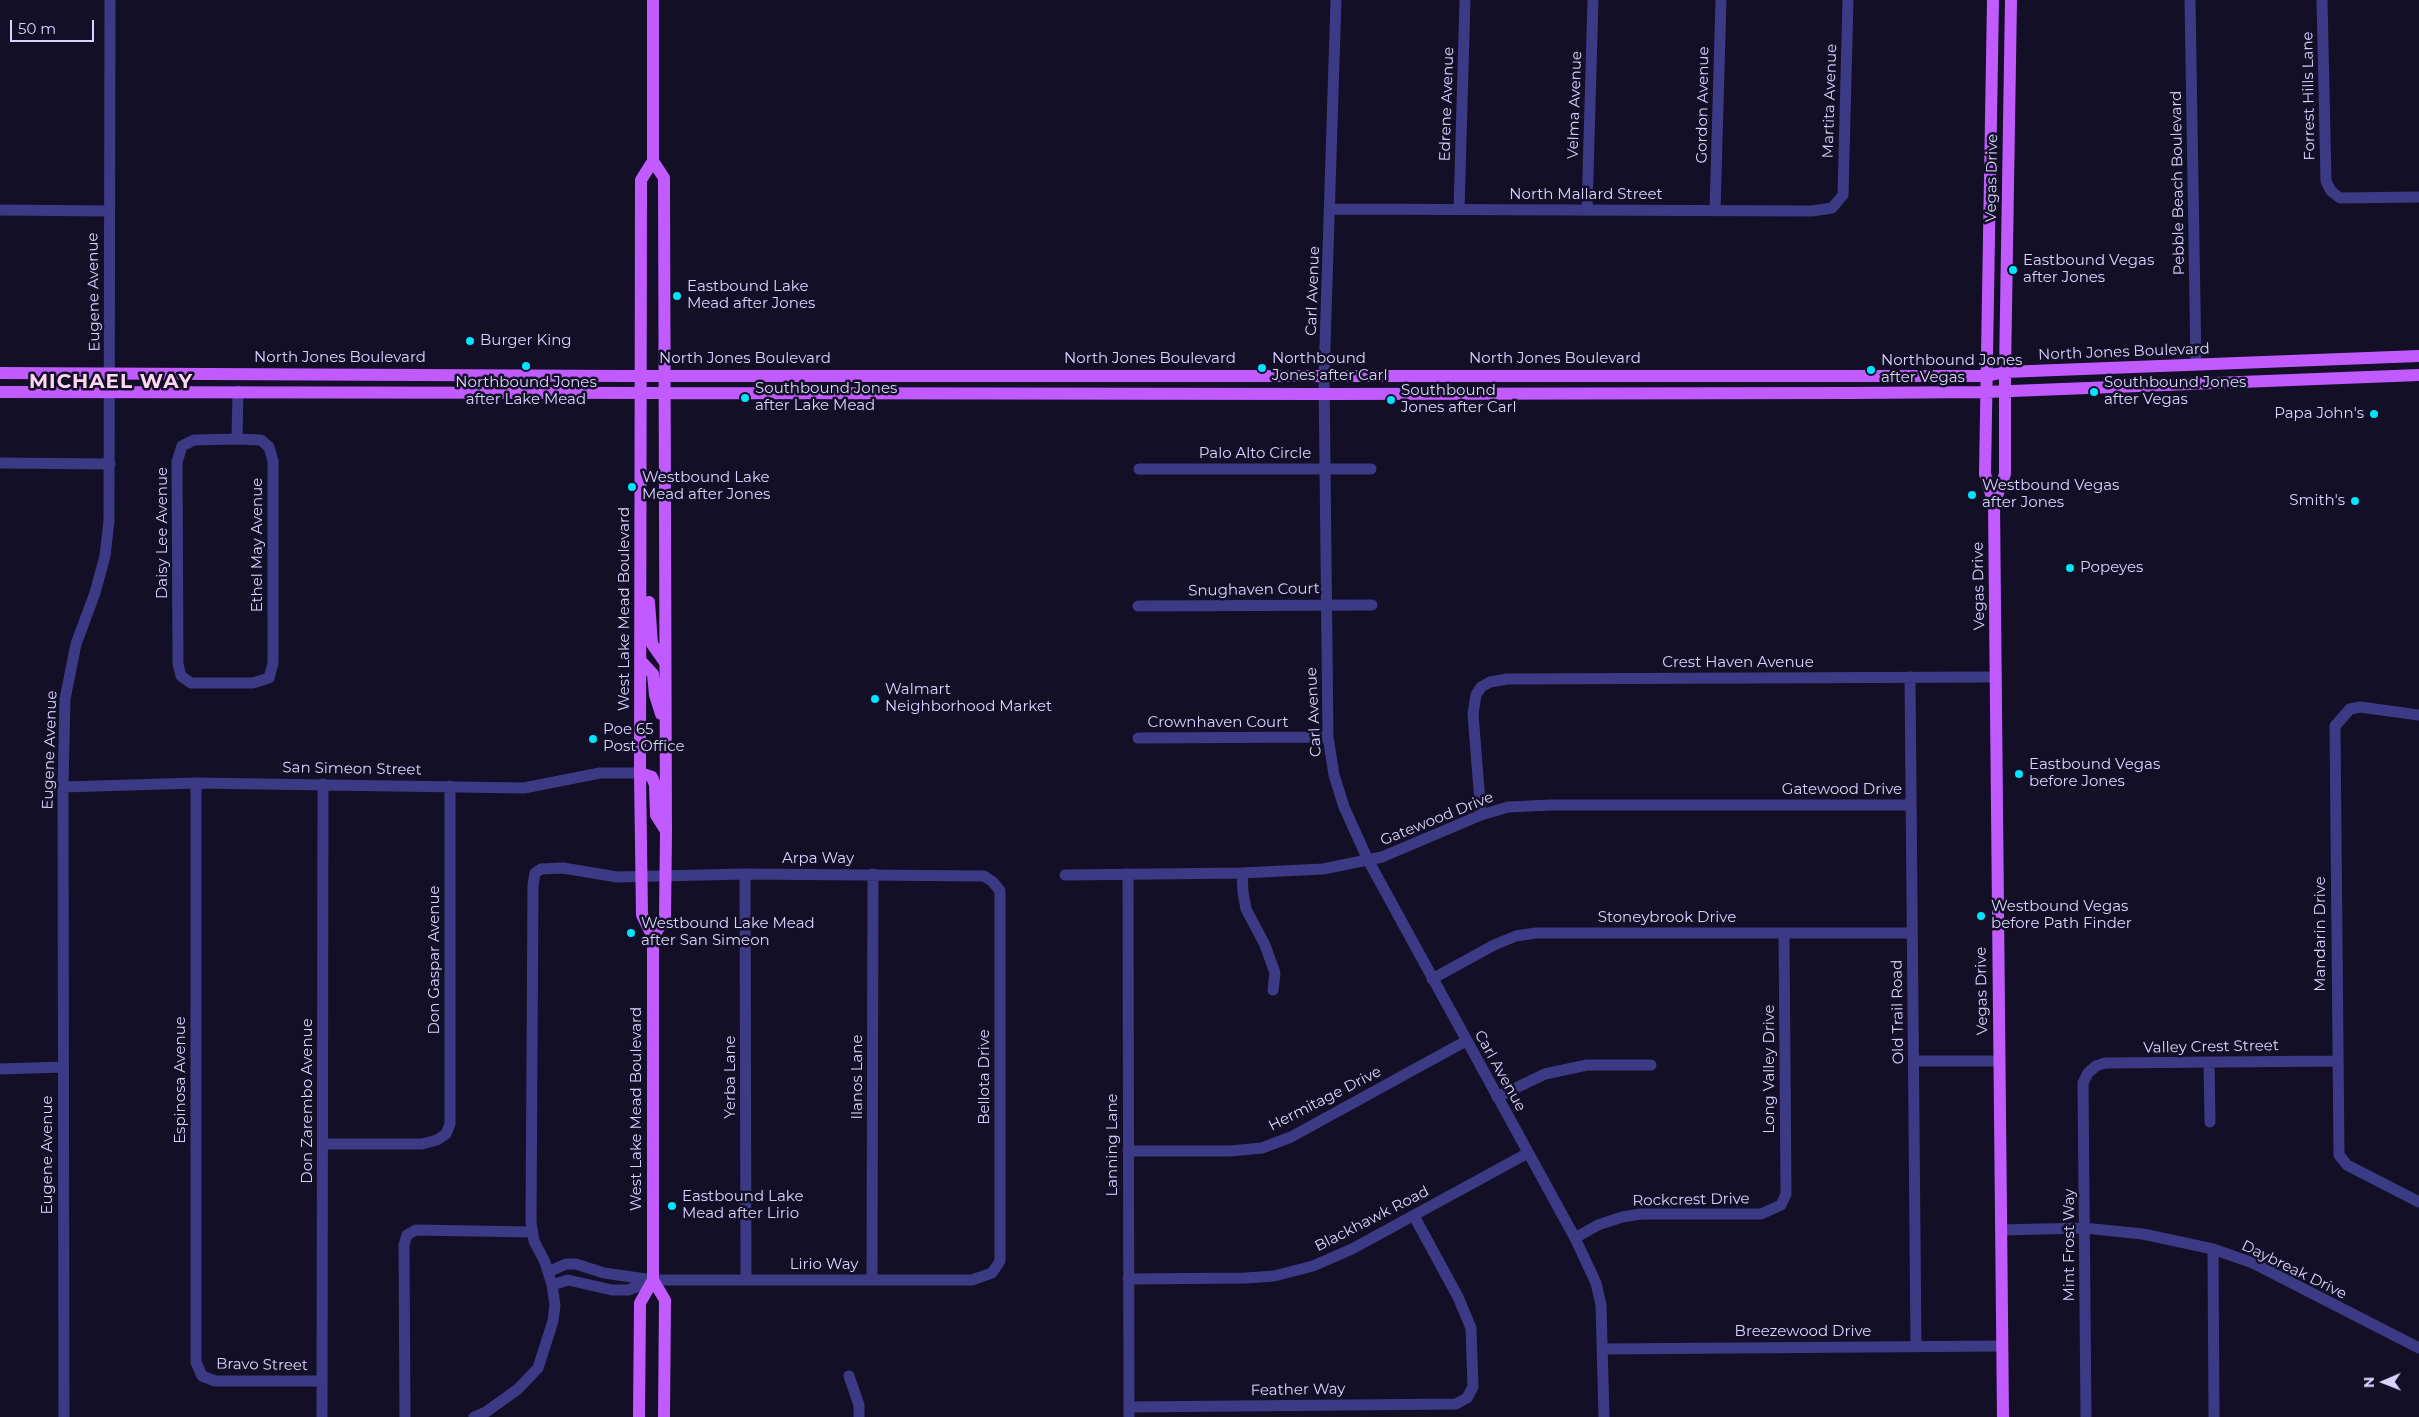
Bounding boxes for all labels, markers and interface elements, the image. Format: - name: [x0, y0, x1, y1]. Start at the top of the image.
- scale bar: [12, 10, 96, 42]
- text: 50 m: [18, 19, 56, 38]
- street label: Forrest Hills Lane: [2299, 31, 2319, 161]
- street label: Martita Avenue: [1819, 43, 1841, 159]
- street label: Edrene Avenue: [1436, 46, 1458, 162]
- street label: Gordon Avenue: [1693, 46, 1713, 164]
- street label: Velma Avenue: [1564, 51, 1586, 159]
- street label: Pebble Beach Boulevard: [2167, 90, 2189, 276]
- street label: Vegas Drive: [1982, 134, 2002, 222]
- street label: North Mallard Street: [1509, 186, 1663, 204]
- street label: Eugene Avenue: [84, 232, 104, 352]
- street label: Carl Avenue: [1302, 246, 1324, 336]
- place label: Eastbound Vegas after Jones: [2023, 252, 2154, 287]
- marker: Eastbound Vegas after Jones: [2007, 264, 2019, 276]
- place label: Eastbound Lake Mead after Jones: [687, 278, 815, 313]
- marker: Eastbound Lake Mead after Jones: [671, 290, 683, 302]
- place label: Burger King: [480, 332, 572, 350]
- marker: Burger King: [464, 335, 476, 347]
- street label: North Jones Boulevard: [2038, 340, 2210, 364]
- street label: North Jones Boulevard: [254, 349, 426, 367]
- street label: North Jones Boulevard: [659, 350, 831, 368]
- street label: North Jones Boulevard: [1064, 350, 1236, 368]
- place label: Northbound Jones after Carl: [1272, 350, 1387, 385]
- street label: North Jones Boulevard: [1469, 350, 1641, 368]
- place label: Northbound Jones after Vegas: [1881, 352, 2022, 387]
- marker: Northbound Jones after Lake Mead: [520, 360, 532, 372]
- marker: Northbound Jones after Carl: [1256, 362, 1268, 374]
- marker: Northbound Jones after Vegas: [1865, 364, 1877, 376]
- district label: MICHAEL WAY: [28, 370, 194, 394]
- place label: Northbound Jones after Lake Mead: [455, 374, 597, 409]
- place label: Southbound Jones after Vegas: [2104, 374, 2246, 409]
- place label: Southbound Jones after Lake Mead: [755, 380, 897, 415]
- place label: Southbound Jones after Carl: [1401, 382, 1516, 417]
- marker: Southbound Jones after Vegas: [2088, 386, 2100, 398]
- marker: Southbound Jones after Lake Mead: [739, 392, 751, 404]
- marker: Southbound Jones after Carl: [1385, 394, 1397, 406]
- place label: Papa John's: [2274, 405, 2364, 423]
- marker: Papa John's: [2368, 408, 2380, 420]
- street label: Palo Alto Circle: [1199, 445, 1311, 463]
- street label: Daisy Lee Avenue: [154, 467, 172, 599]
- place label: Westbound Lake Mead after Jones: [642, 469, 770, 504]
- place label: Westbound Vegas after Jones: [1982, 477, 2119, 512]
- street label: Ethel May Avenue: [249, 478, 267, 612]
- marker: Westbound Lake Mead after Jones: [626, 481, 638, 493]
- marker: Westbound Vegas after Jones: [1966, 489, 1978, 501]
- place label: Smith's: [2289, 492, 2345, 510]
- marker: Smith's: [2349, 495, 2361, 507]
- street label: West Lake Mead Boulevard: [616, 507, 634, 711]
- street label: Vegas Drive: [1969, 542, 1989, 630]
- place label: Popeyes: [2080, 559, 2143, 577]
- marker: Popeyes: [2064, 562, 2076, 574]
- street label: Snughaven Court: [1188, 580, 1320, 600]
- street label: Crest Haven Avenue: [1662, 654, 1814, 672]
- street label: Carl Avenue: [1303, 667, 1325, 757]
- place label: Walmart Neighborhood Market: [885, 681, 1052, 716]
- street label: Eugene Avenue: [39, 690, 61, 810]
- marker: Walmart Neighborhood Market: [869, 693, 881, 705]
- street label: Crownhaven Court: [1148, 714, 1288, 732]
- place label: Poe 65 Post Office: [603, 721, 684, 756]
- marker: Poe 65 Post Office: [587, 733, 599, 745]
- place label: Eastbound Vegas before Jones: [2029, 756, 2160, 791]
- street label: San Simeon Street: [282, 759, 422, 779]
- marker: Eastbound Vegas before Jones: [2013, 768, 2025, 780]
- street label: Gatewood Drive: [1782, 781, 1902, 799]
- street label: Gatewood Drive: [1378, 788, 1496, 850]
- street label: Arpa Way: [782, 850, 854, 868]
- street label: Mandarin Drive: [2312, 876, 2330, 992]
- street label: Don Gaspar Avenue: [426, 885, 444, 1035]
- place label: Westbound Vegas before Path Finder: [1991, 898, 2132, 933]
- street label: Stoneybrook Drive: [1598, 909, 1736, 927]
- marker: Westbound Vegas before Path Finder: [1975, 910, 1987, 922]
- place label: Westbound Lake Mead after San Simeon: [641, 915, 815, 950]
- marker: Westbound Lake Mead after San Simeon: [625, 927, 637, 939]
- street label: Vegas Drive: [1972, 947, 1992, 1035]
- street label: Old Trail Road: [1888, 960, 1908, 1064]
- street label: Long Valley Drive: [1761, 1004, 1779, 1134]
- street label: West Lake Mead Boulevard: [628, 1007, 646, 1211]
- street label: Espinosa Avenue: [172, 1016, 190, 1144]
- street label: Don Zarembo Avenue: [299, 1018, 317, 1184]
- street label: Carl Avenue: [1470, 1027, 1530, 1115]
- street label: Bellota Drive: [976, 1029, 994, 1125]
- street label: Ilanos Lane: [849, 1034, 867, 1120]
- street label: Yerba Lane: [722, 1035, 740, 1119]
- street label: Valley Crest Street: [2143, 1037, 2279, 1057]
- street label: Hermitage Drive: [1266, 1063, 1384, 1135]
- street label: Lanning Lane: [1104, 1093, 1122, 1197]
- street label: Eugene Avenue: [39, 1095, 57, 1215]
- street label: Blackhawk Road: [1312, 1182, 1432, 1256]
- place label: Eastbound Lake Mead after Lirio: [682, 1188, 803, 1223]
- street label: Mint Frost Way: [2061, 1189, 2079, 1301]
- street label: Rockcrest Drive: [1632, 1190, 1750, 1210]
- marker: Eastbound Lake Mead after Lirio: [666, 1200, 678, 1212]
- street label: Daybreak Drive: [2238, 1237, 2350, 1303]
- street label: Lirio Way: [790, 1256, 858, 1274]
- street label: Breezewood Drive: [1735, 1323, 1871, 1341]
- street label: Bravo Street: [216, 1355, 308, 1375]
- north arrow: [2359, 1357, 2409, 1407]
- text: N: [2360, 1376, 2378, 1388]
- street label: Feather Way: [1251, 1380, 1345, 1400]

